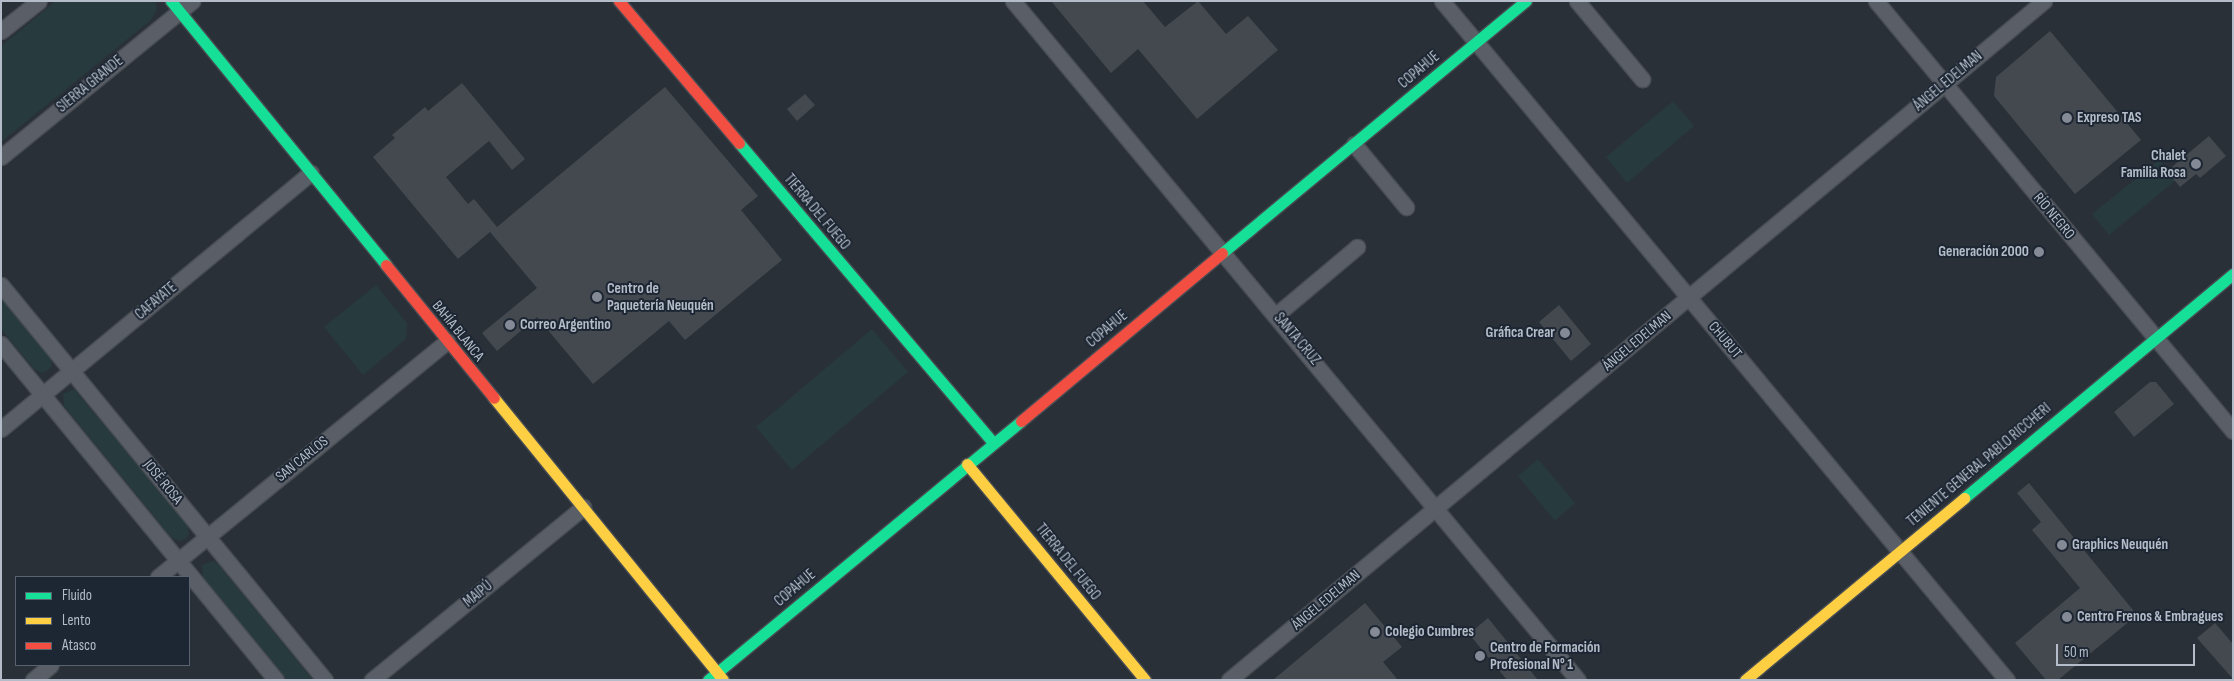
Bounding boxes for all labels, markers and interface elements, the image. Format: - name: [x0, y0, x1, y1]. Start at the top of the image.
- street label: ÁNGEL EDELMAN: [1910, 47, 1986, 115]
- street label: COPAHUE: [1395, 48, 1443, 92]
- street label: SIERRA GRANDE: [53, 52, 127, 116]
- place label: Expreso TAS: [2077, 109, 2142, 127]
- marker: Expreso TAS: [2061, 112, 2073, 124]
- place label: Chalet Familia Rosa: [2121, 146, 2186, 181]
- marker: Chalet Familia Rosa: [2190, 158, 2202, 170]
- street label: TIERRA DEL FUEGO: [780, 170, 854, 254]
- street label: RÍO NEGRO: [2029, 189, 2079, 243]
- place label: Generación 2000: [1938, 243, 2029, 261]
- marker: Generación 2000: [2033, 246, 2045, 258]
- street label: CAFAYATE: [132, 278, 180, 324]
- place label: Centro de Paquetería Neuquén: [607, 279, 714, 314]
- marker: Centro de Paquetería Neuquén: [591, 291, 603, 303]
- street label: BAHÍA BLANCA: [428, 297, 488, 365]
- street label: COPAHUE: [1083, 307, 1131, 351]
- street label: ÁNGEL EDELMAN: [1599, 307, 1675, 375]
- street label: SANTA CRUZ: [1270, 309, 1324, 369]
- place label: Correo Argentino: [520, 316, 611, 334]
- street label: CHUBUT: [1704, 318, 1746, 362]
- marker: Correo Argentino: [504, 319, 516, 331]
- place label: Gráfica Crear: [1486, 324, 1555, 342]
- marker: Gráfica Crear: [1559, 327, 1571, 339]
- street label: TENIENTE GENERAL PABLO RICCHERI: [1903, 399, 2055, 531]
- street label: SAN CARLOS: [272, 432, 332, 486]
- street label: JOSÉ ROSA: [140, 456, 186, 508]
- street label: TIERRA DEL FUEGO: [1032, 520, 1104, 604]
- place label: Graphics Neuquén: [2072, 536, 2168, 554]
- marker: Graphics Neuquén: [2056, 539, 2068, 551]
- street label: COPAHUE: [771, 566, 819, 610]
- street label: ÁNGEL EDELMAN: [1288, 566, 1364, 634]
- legend: [15, 576, 190, 666]
- street label: MAIPÚ: [460, 577, 496, 611]
- text: Fluido: [62, 586, 92, 605]
- place label: Centro Frenos & Embragues: [2077, 608, 2223, 626]
- text: Lento: [62, 611, 91, 630]
- marker: Centro Frenos & Embragues: [2061, 611, 2073, 623]
- place label: Colegio Cumbres: [1385, 623, 1474, 641]
- marker: Colegio Cumbres: [1369, 626, 1381, 638]
- scale bar: [2059, 634, 2198, 666]
- text: Atasco: [62, 636, 96, 655]
- place label: Centro de Formación Profesional N° 1: [1490, 638, 1600, 673]
- text: 50 m: [2064, 643, 2089, 662]
- marker: Centro de Formación Profesional N° 1: [1474, 650, 1486, 662]

